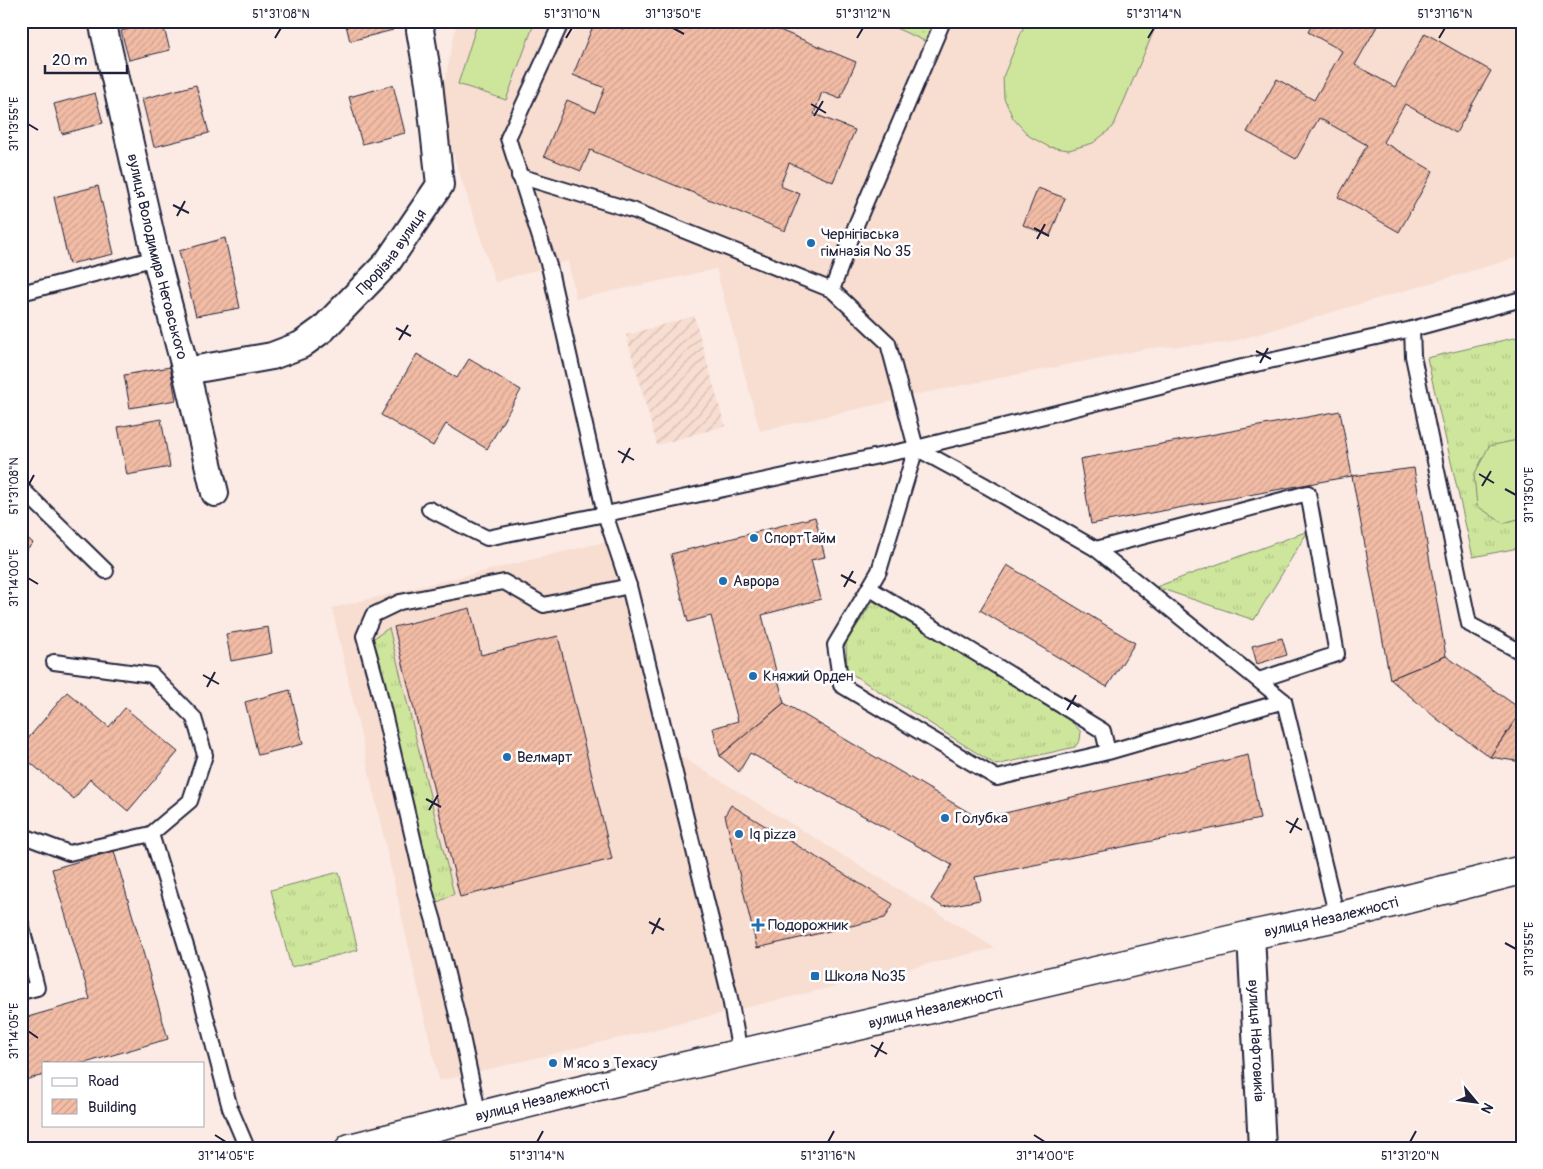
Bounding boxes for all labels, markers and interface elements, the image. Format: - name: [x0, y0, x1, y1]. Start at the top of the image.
- text: 51°31'08"N: [252, 7, 310, 22]
- text: 51°31'10"N: [544, 7, 600, 22]
- text: 31°13'50"E: [645, 7, 701, 22]
- text: 51°31'12"N: [836, 7, 890, 22]
- text: 51°31'14"N: [1127, 7, 1181, 22]
- text: 51°31'16"N: [1418, 7, 1472, 22]
- scale bar: [45, 42, 128, 74]
- text: 20 m: [52, 51, 87, 70]
- text: 31°13'55"E: [7, 97, 22, 151]
- street label: вулиця Володимира Неговського: [123, 152, 192, 362]
- street label: Прорізна вулиця: [352, 205, 431, 299]
- place label: Чернігівська гімназія № 35: [821, 225, 911, 261]
- marker: Чернігівська гімназія № 35: [805, 237, 817, 249]
- text: 51°31'08"N: [7, 457, 22, 515]
- text: 31°13'50"E: [1522, 467, 1537, 523]
- place label: СпортТайм: [764, 529, 836, 548]
- marker: СпортТайм: [748, 532, 760, 544]
- text: 31°14'00"E: [7, 549, 22, 607]
- place label: Аврора: [733, 572, 779, 591]
- marker: Аврора: [717, 575, 729, 587]
- place label: Княжий Орден: [763, 667, 853, 686]
- marker: Княжий Орден: [747, 670, 759, 682]
- place label: Велмарт: [517, 748, 573, 767]
- marker: Велмарт: [501, 751, 513, 763]
- place label: Голубка: [955, 809, 1008, 828]
- marker: Голубка: [939, 812, 951, 824]
- place label: Iq pizza: [749, 825, 796, 844]
- marker: Iq pizza: [733, 828, 745, 840]
- street label: вулиця Незалежності: [1262, 893, 1401, 942]
- place label: Подорожник: [768, 916, 849, 935]
- marker: Подорожник: [752, 919, 764, 931]
- text: 31°13'55"E: [1522, 922, 1537, 976]
- place label: Школа №35: [825, 967, 906, 986]
- marker: Школа №35: [809, 970, 821, 982]
- street label: вулиця Нафтовиків: [1243, 979, 1269, 1103]
- street label: вулиця Незалежності: [867, 984, 1005, 1033]
- text: 31°14'05"E: [7, 1003, 22, 1059]
- place label: М'ясо з Техасу: [563, 1054, 658, 1073]
- marker: М'ясо з Техасу: [547, 1057, 559, 1069]
- legend: [42, 1062, 205, 1126]
- text: Road: [88, 1072, 119, 1091]
- street label: вулиця Незалежності: [473, 1075, 611, 1126]
- north arrow: [1450, 1076, 1500, 1126]
- text: Building: [88, 1098, 136, 1117]
- text: N: [1477, 1100, 1497, 1116]
- text: 31°14'05"E: [198, 1149, 254, 1164]
- text: 51°31'14"N: [510, 1149, 564, 1164]
- text: 51°31'16"N: [801, 1149, 855, 1164]
- text: 31°14'00"E: [1016, 1149, 1074, 1164]
- text: 51°31'20"N: [1381, 1149, 1439, 1164]

